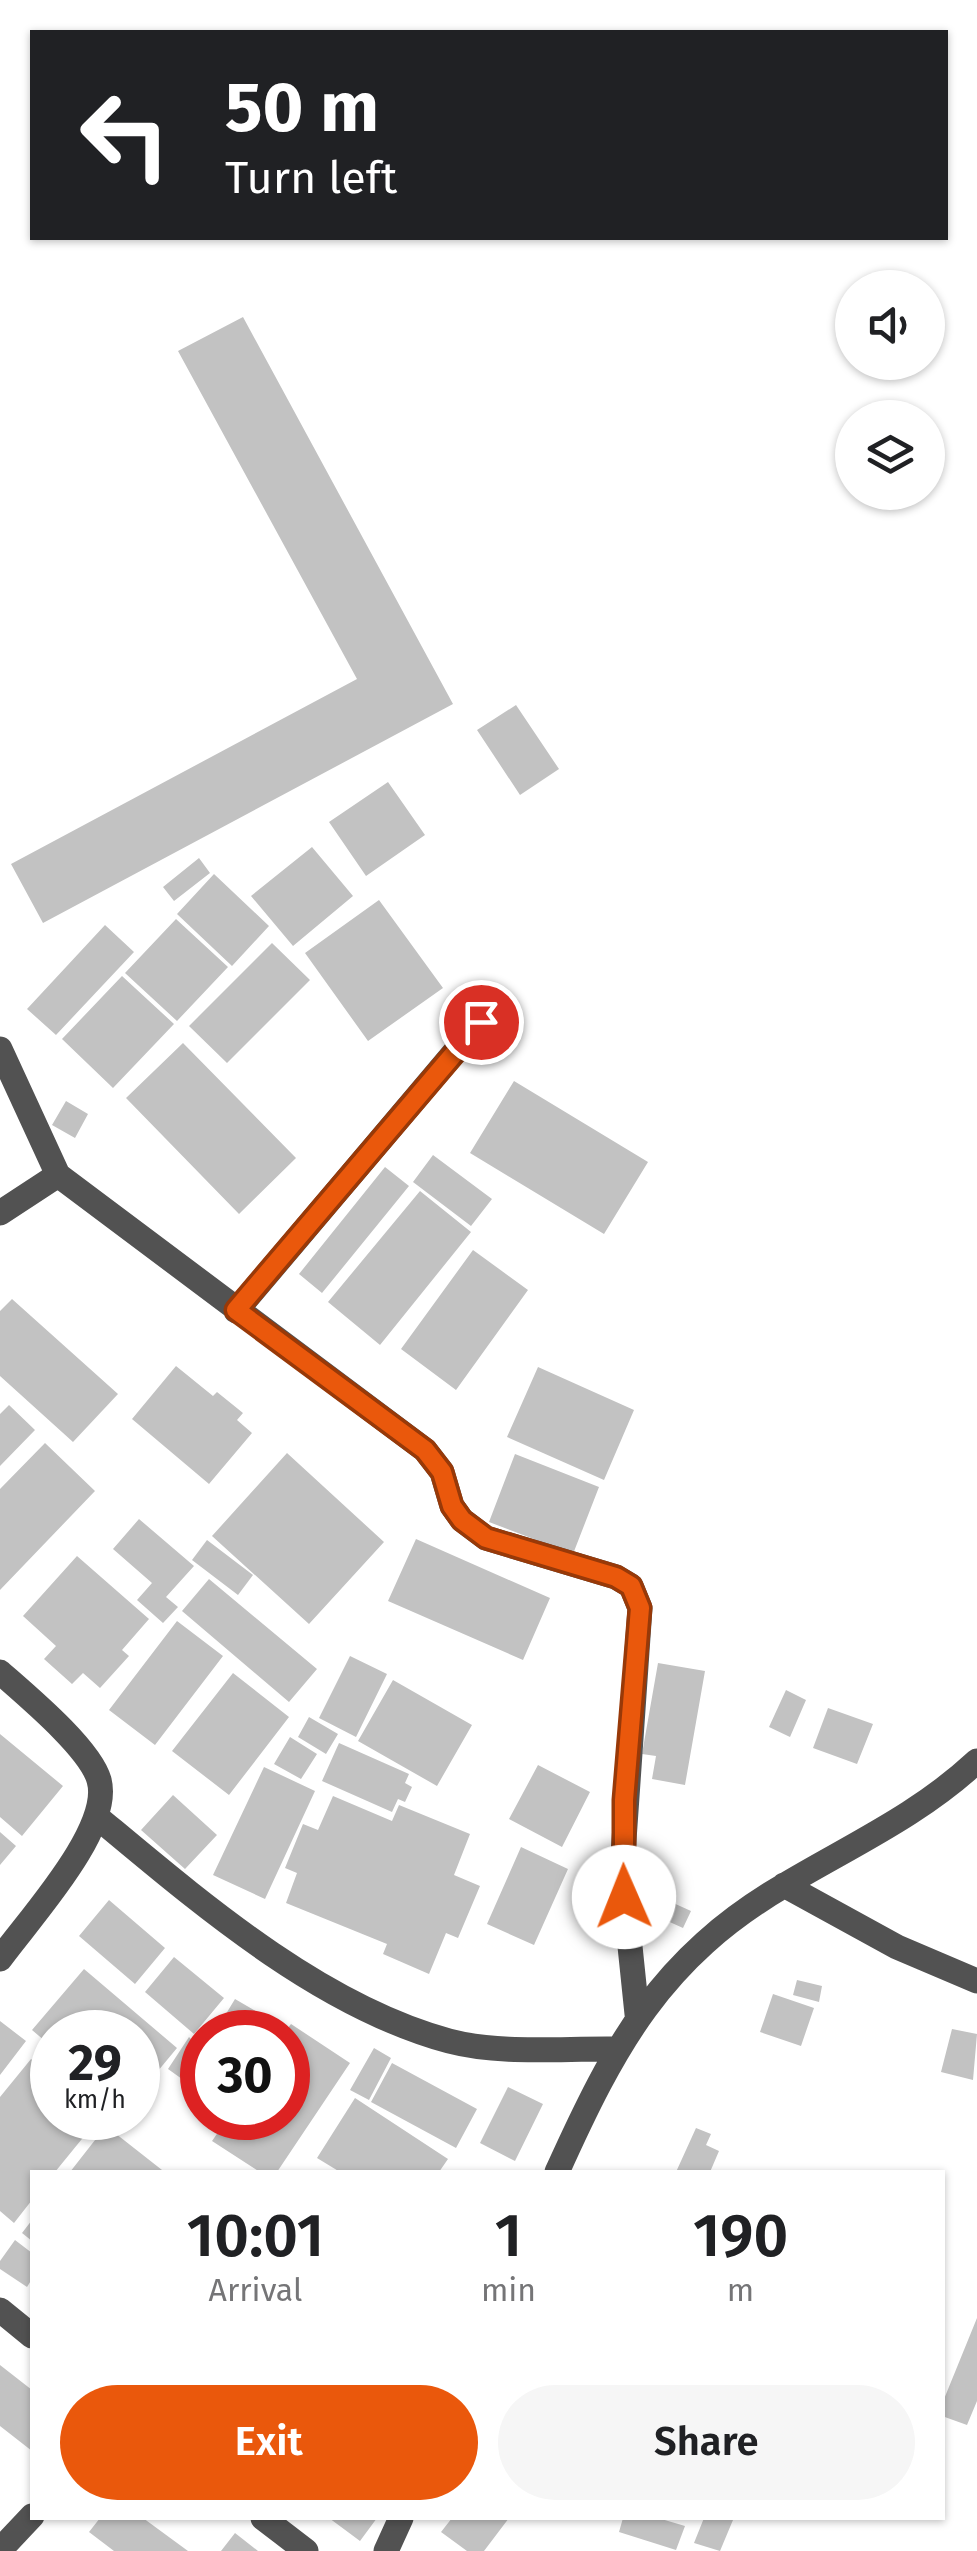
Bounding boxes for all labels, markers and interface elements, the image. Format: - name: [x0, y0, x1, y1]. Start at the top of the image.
- text: 50 m: [225, 66, 379, 150]
- icon: left: [60, 70, 190, 200]
- text: Turn left: [225, 151, 397, 205]
- map controls: [835, 270, 945, 510]
- button: sound: [835, 270, 945, 380]
- button: layers: [835, 400, 945, 510]
- pin: [439, 980, 524, 1065]
- icon: arrive: [454, 995, 509, 1050]
- position arrow: [572, 1845, 676, 1949]
- speed limit sign: 30: [180, 2010, 310, 2140]
- text: 29: [68, 2033, 122, 2093]
- text: km/h: [64, 2085, 126, 2115]
- text: 10:01: [187, 2200, 324, 2272]
- text: 1: [495, 2200, 522, 2272]
- text: 190: [693, 2200, 788, 2272]
- text: Arrival: [209, 2271, 302, 2309]
- text: min: [481, 2271, 536, 2309]
- text: m: [727, 2271, 754, 2309]
- button: Exit: [60, 2385, 478, 2500]
- button: Share: [498, 2385, 915, 2500]

